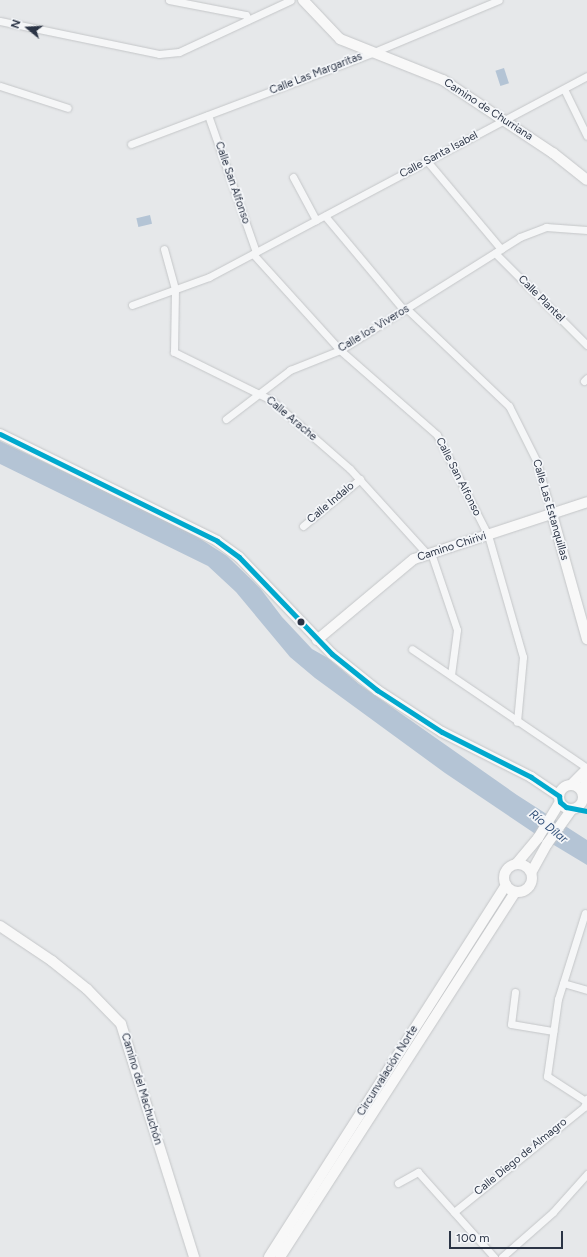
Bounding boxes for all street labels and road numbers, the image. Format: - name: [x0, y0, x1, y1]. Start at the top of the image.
- street label: Calle Las Margaritas: [268, 50, 364, 98]
- street label: Camino de Churriana: [441, 76, 535, 144]
- street label: Calle Santa Isabel: [398, 129, 480, 181]
- street label: Calle San Alfonso: [212, 140, 252, 226]
- street label: Calle Plantel: [515, 273, 567, 325]
- street label: Calle los Viveros: [336, 303, 412, 355]
- street label: Calle Arache: [263, 394, 319, 444]
- street label: Calle San Alfonso: [433, 436, 483, 518]
- street label: Calle Las Estanquillas: [529, 458, 571, 562]
- street label: Calle Indalo: [305, 480, 357, 526]
- street label: Camino Chirivi: [416, 530, 488, 564]
- street label: Circunvalación Norte: [355, 1023, 421, 1119]
- street label: Camino del Machuchón: [118, 1032, 164, 1146]
- street label: Calle Diego de Almagro: [472, 1116, 570, 1198]

